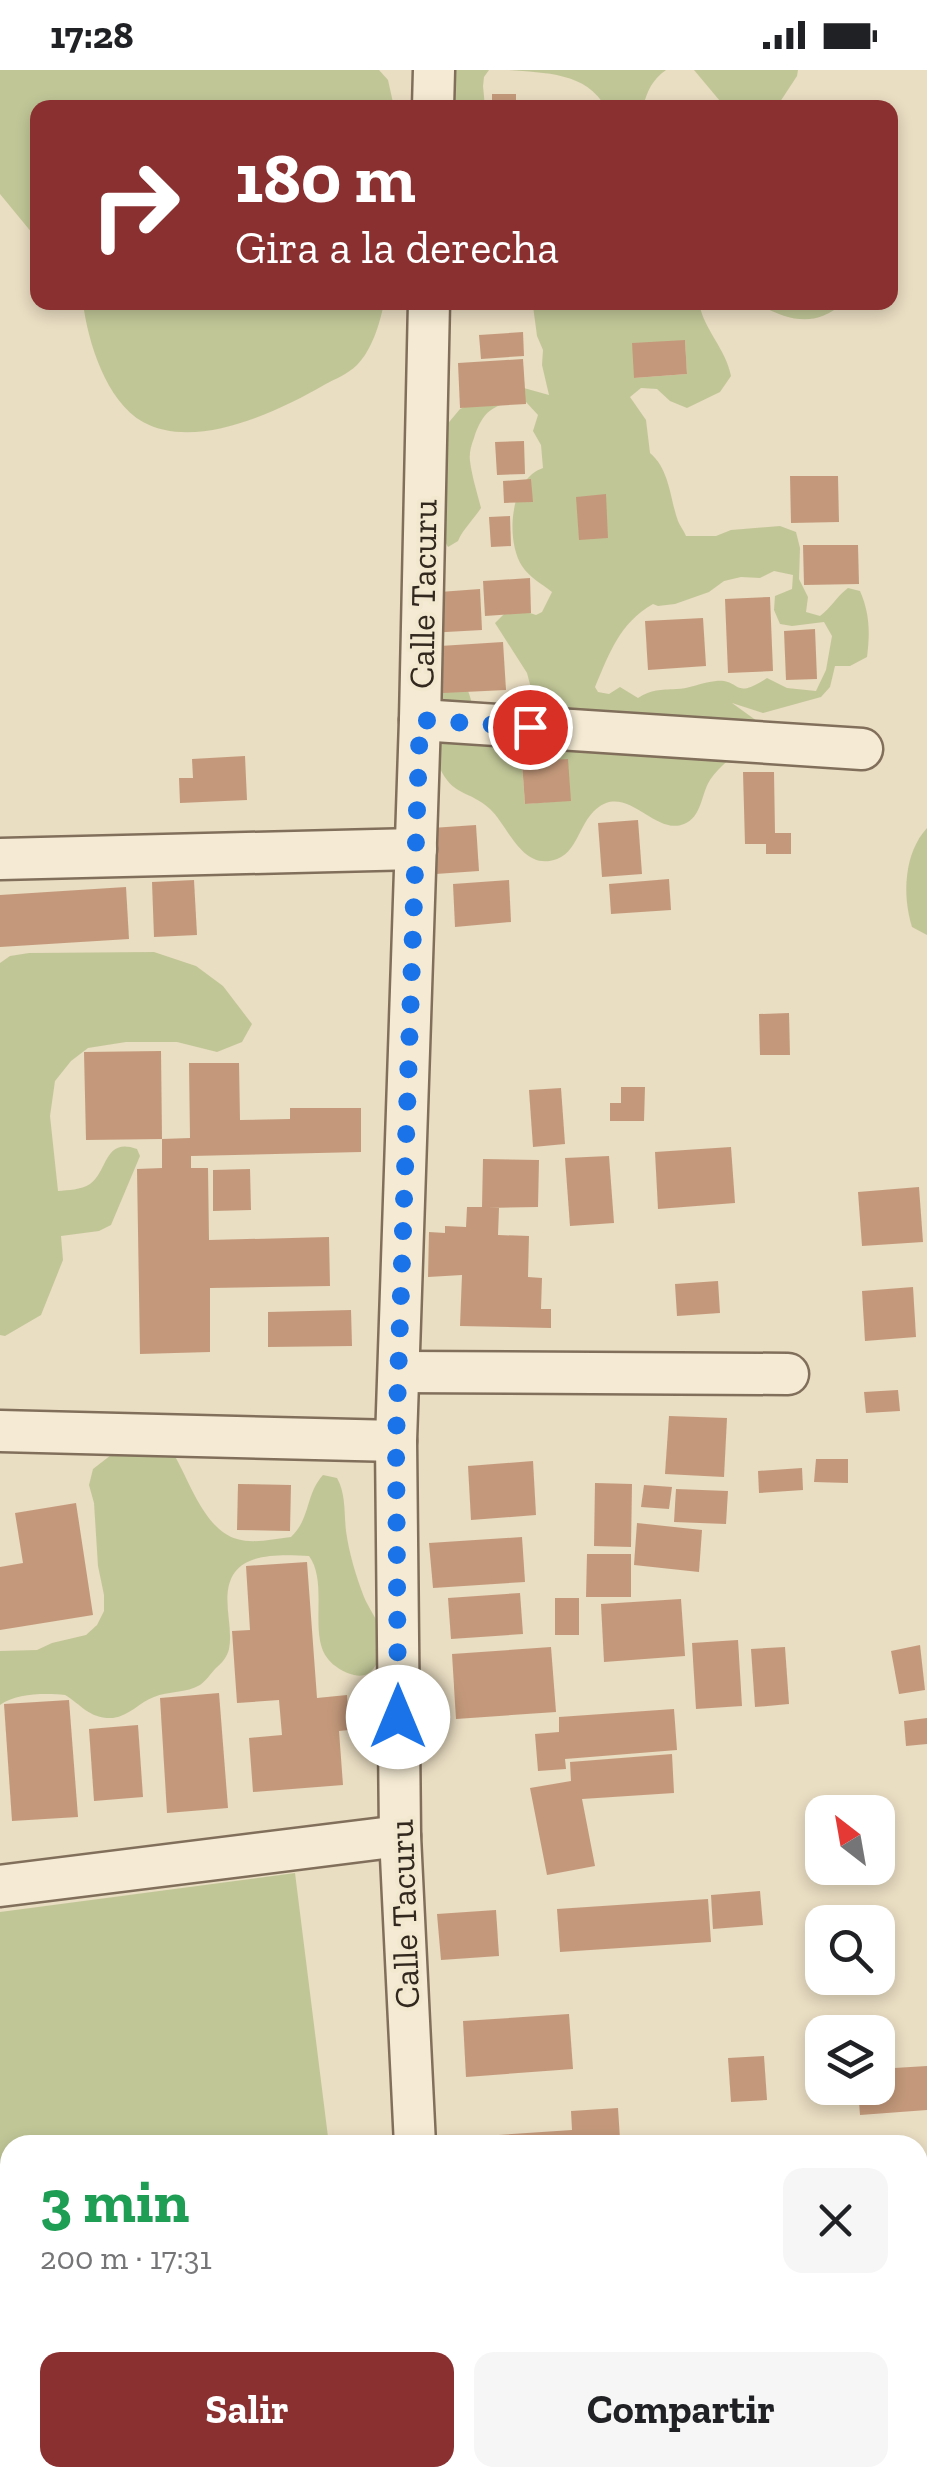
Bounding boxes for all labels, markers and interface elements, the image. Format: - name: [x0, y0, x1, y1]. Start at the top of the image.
- text: 17:28: [50, 12, 134, 58]
- text: 180 m: [235, 136, 416, 220]
- icon: right: [70, 140, 200, 270]
- text: Gira a la derecha: [235, 221, 559, 275]
- street label: Calle Tacuru: [400, 498, 446, 689]
- pin: [488, 685, 573, 770]
- icon: arrive: [503, 700, 558, 755]
- position arrow: [346, 1665, 450, 1769]
- north arrow: [805, 1795, 895, 1885]
- map controls: [805, 1795, 895, 2105]
- street label: Calle Tacuru: [380, 1818, 428, 2009]
- button: search: [805, 1905, 895, 1995]
- button: layers: [805, 2015, 895, 2105]
- text: 3 min: [40, 2165, 189, 2237]
- button: close: [783, 2168, 888, 2273]
- text: 200 m · 17:31: [40, 2239, 212, 2277]
- button: Salir: [40, 2352, 454, 2467]
- button: Compartir: [474, 2352, 888, 2467]

